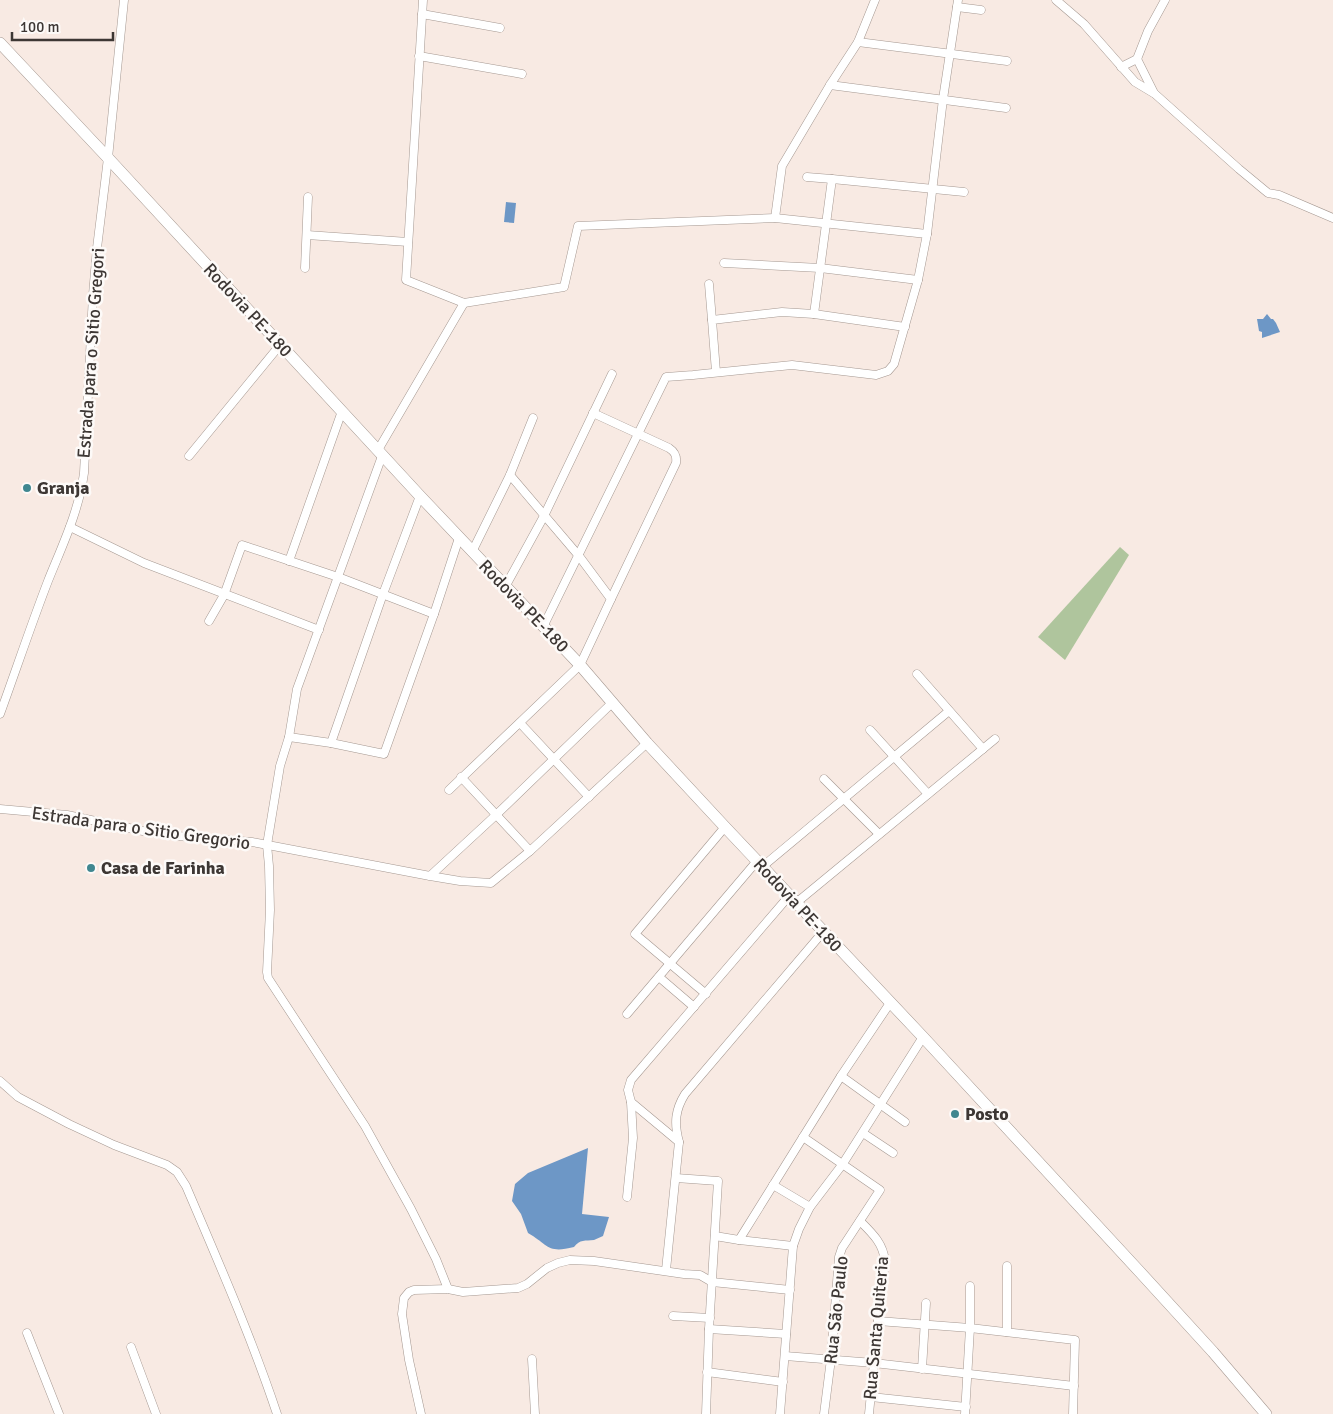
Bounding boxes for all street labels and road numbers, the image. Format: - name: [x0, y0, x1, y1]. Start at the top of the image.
- street label: Estrada para o Sitio Gregori: [73, 247, 109, 459]
- street label: Rodovia PE-180: [199, 258, 297, 362]
- street label: Rodovia PE-180: [474, 555, 574, 657]
- street label: Estrada para o Sitio Gregorio: [30, 802, 252, 854]
- street label: Rodovia PE-180: [749, 853, 847, 957]
- street label: Rua São Paulo: [819, 1255, 853, 1365]
- street label: Rua Santa Quiteria: [859, 1255, 893, 1401]

